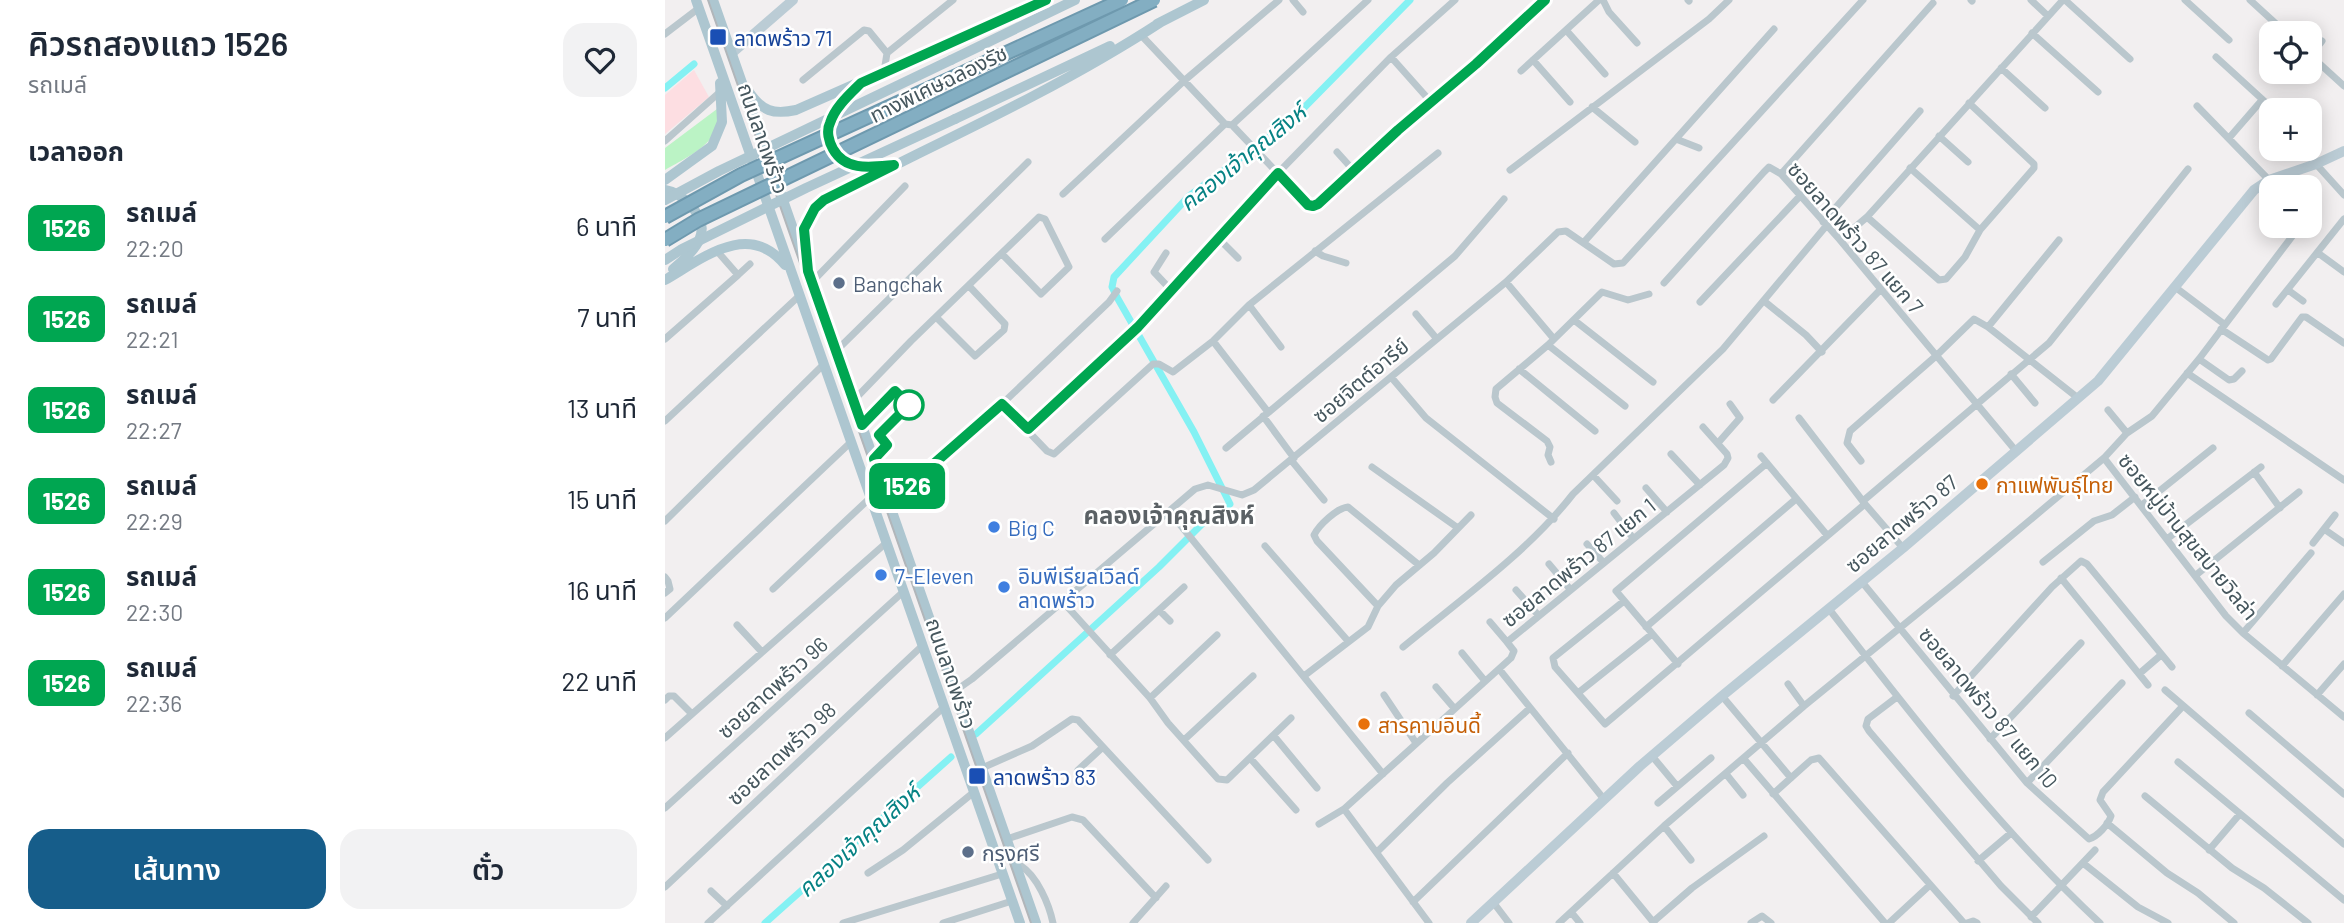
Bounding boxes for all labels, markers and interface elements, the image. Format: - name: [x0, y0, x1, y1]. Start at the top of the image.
- map controls: [2259, 21, 2322, 238]
- button: locate: [2259, 21, 2322, 84]
- text: คิวรถสองแถว 1526: [28, 23, 288, 63]
- button: heart: [563, 23, 637, 97]
- place label: ลาดพร้าว 71: [734, 25, 833, 50]
- marker: ลาดพร้าว 71: [708, 27, 728, 47]
- street label: ทางพิเศษฉลองรัช: [865, 39, 1011, 127]
- text: รถเมล์: [28, 70, 87, 98]
- street label: ถนนลาดพร้าว: [733, 79, 795, 197]
- water label: คลองเจ้าคุณสิงห์: [1173, 95, 1315, 217]
- button: +: [2259, 98, 2322, 161]
- text: เวลาออก: [28, 135, 124, 166]
- street label: ซอยลาดพร้าว 87 แยก 7: [1783, 156, 1929, 318]
- button: −: [2259, 175, 2322, 238]
- text: รถเมล์: [126, 196, 197, 227]
- text: 6 นาที: [576, 210, 637, 241]
- text: 1526: [43, 213, 90, 242]
- text: 22:20: [126, 234, 184, 262]
- place label: Bangchak: [853, 271, 943, 296]
- marker: Bangchak: [831, 275, 847, 291]
- text: รถเมล์: [126, 287, 197, 318]
- text: 7 นาที: [577, 301, 637, 332]
- text: 1526: [43, 304, 90, 333]
- text: 22:21: [126, 325, 179, 353]
- street label: ซอยจิตต์อารีย์: [1307, 333, 1413, 427]
- text: รถเมล์: [126, 378, 197, 409]
- unlabelled marker: [894, 390, 924, 420]
- text: 13 นาที: [567, 392, 637, 423]
- text: 1526: [43, 395, 90, 424]
- text: 22:27: [126, 416, 182, 444]
- street label: ซอยหมู่บ้านสุขสบายวิลล่า: [2112, 447, 2264, 626]
- line badge: 1526: [858, 463, 956, 509]
- text: รถเมล์: [126, 469, 197, 500]
- street label: ซอยลาดพร้าว 87: [1840, 469, 1962, 577]
- text: 1526: [883, 471, 931, 500]
- place label: กาแฟพันธ์ุไทย: [1996, 472, 2114, 499]
- marker: กาแฟพันธ์ุไทย: [1974, 476, 1990, 492]
- text: 15 นาที: [567, 483, 637, 514]
- text: 1526: [43, 486, 90, 515]
- street label: ซอยลาดพร้าว 87 แยก 1: [1496, 492, 1660, 632]
- district label: คลองเจ้าคุณสิงห์: [1084, 500, 1254, 530]
- text: 22:29: [126, 507, 183, 535]
- place label: Big C: [1008, 515, 1055, 540]
- marker: Big C: [986, 519, 1002, 535]
- text: รถเมล์: [126, 560, 197, 591]
- place label: 7-Eleven: [895, 563, 974, 588]
- place label: อิมพีเรียลเวิลด์ ลาดพร้าว: [1018, 563, 1140, 612]
- marker: 7-Eleven: [873, 567, 889, 583]
- text: 16 นาที: [567, 574, 637, 605]
- text: 1526: [43, 577, 90, 606]
- marker: อิมพีเรียลเวิลด์ ลาดพร้าว: [996, 579, 1012, 595]
- text: 22:30: [126, 598, 183, 626]
- street label: ถนนลาดพร้าว: [921, 614, 983, 732]
- street label: ซอยลาดพร้าว 87 แยก 10: [1914, 621, 2064, 793]
- street label: ซอยลาดพร้าว 96: [712, 631, 832, 743]
- text: รถเมล์: [126, 651, 197, 682]
- text: 22 นาที: [562, 665, 637, 696]
- text: 1526: [43, 668, 90, 697]
- text: 22:36: [126, 689, 182, 717]
- street label: ซอยลาดพร้าว 98: [721, 696, 841, 810]
- place label: สารคามอินดี้: [1378, 711, 1481, 737]
- marker: สารคามอินดี้: [1356, 716, 1372, 732]
- place label: ลาดพร้าว 83: [993, 764, 1096, 789]
- marker: ลาดพร้าว 83: [967, 766, 987, 786]
- water label: คลองเจ้าคุณสิงห์: [791, 775, 929, 903]
- button: เส้นทาง: [28, 829, 326, 909]
- button: ตั๋ว: [340, 829, 637, 909]
- place label: กรุงศรี: [982, 840, 1040, 867]
- marker: กรุงศรี: [960, 844, 976, 860]

